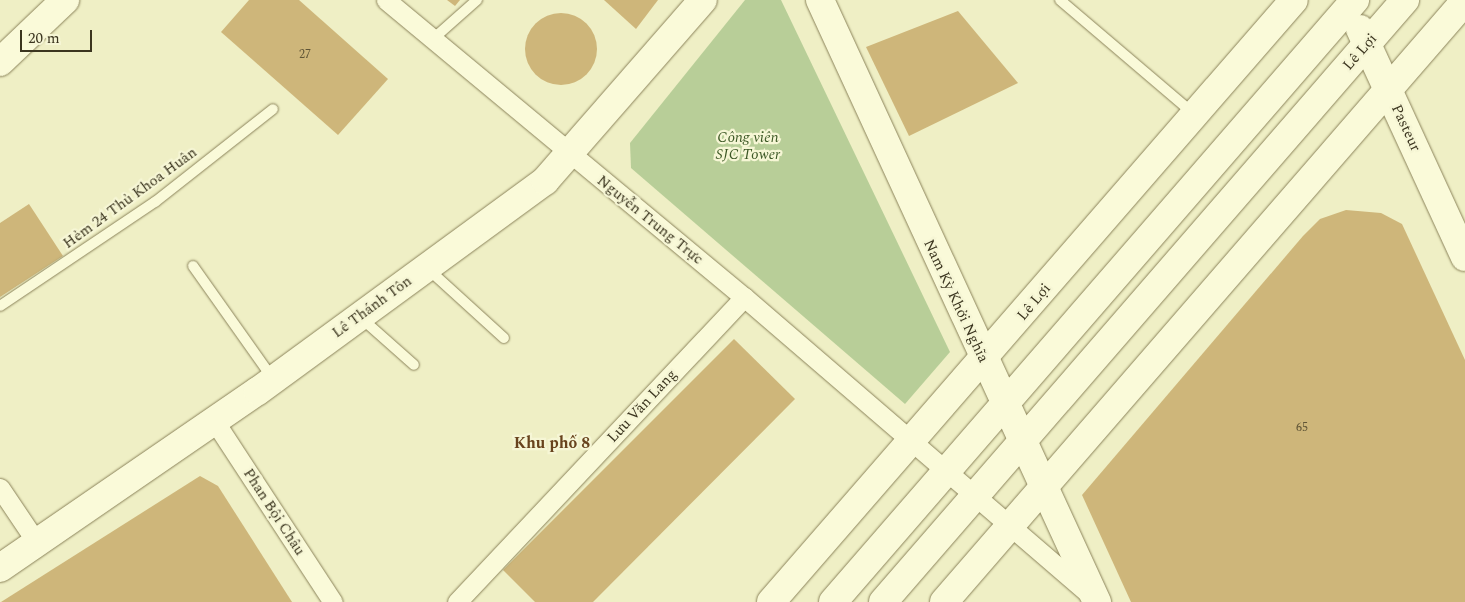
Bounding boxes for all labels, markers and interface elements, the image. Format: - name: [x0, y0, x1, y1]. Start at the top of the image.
- scale bar: [22, 20, 95, 52]
- text: 20 m: [28, 27, 60, 50]
- street label: Lê Lợi: [1339, 30, 1381, 74]
- house number: 27: [299, 48, 311, 62]
- street label: Pasteur: [1387, 102, 1425, 154]
- park label: Công viên SJC Tower: [716, 128, 780, 163]
- street label: Hẻm 24 Thủ Khoa Huân: [60, 143, 200, 253]
- street label: Nguyễn Trung Trực: [593, 172, 707, 268]
- street label: Nam Kỳ Khởi Nghĩa: [920, 237, 992, 365]
- street label: Lê Thánh Tôn: [329, 272, 415, 342]
- street label: Lê Lợi: [1013, 280, 1055, 324]
- street label: Lưu Văn Lang: [603, 366, 681, 446]
- house number: 65: [1296, 421, 1308, 435]
- district label: Khu phố 8: [514, 433, 590, 453]
- street label: Phan Bội Châu: [239, 465, 309, 559]

